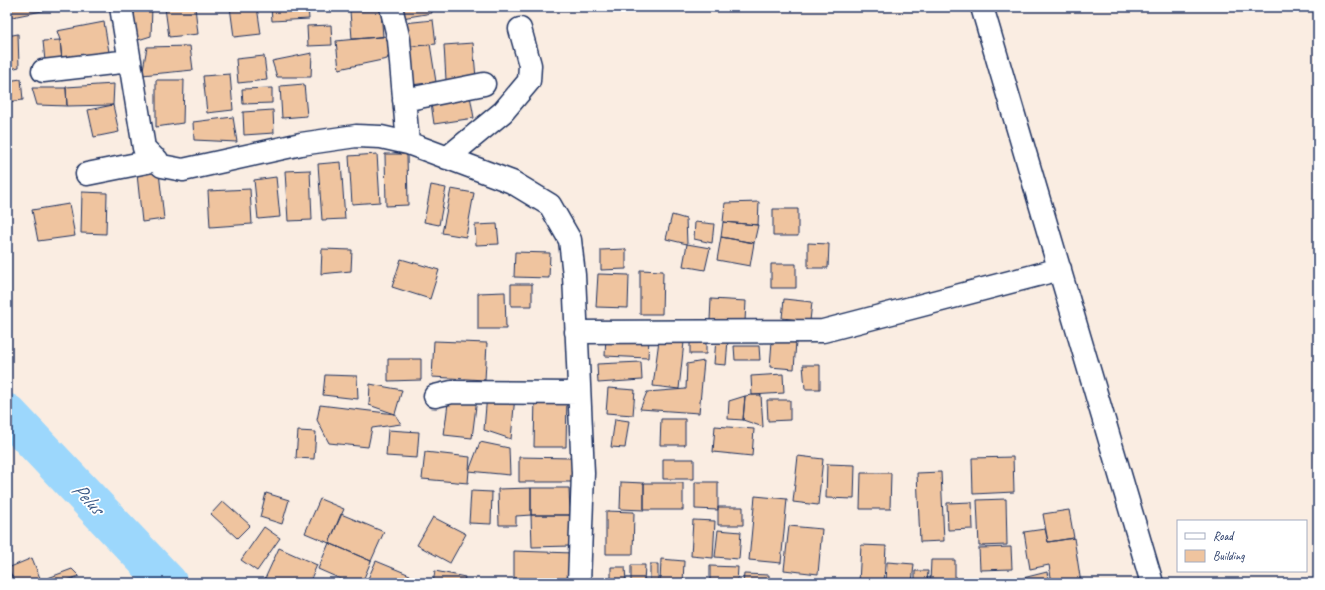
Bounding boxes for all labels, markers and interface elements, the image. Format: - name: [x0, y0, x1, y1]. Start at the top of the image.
- water label: Pelus: [67, 476, 112, 522]
- legend: [1177, 520, 1307, 572]
- text: Road: [1213, 528, 1235, 544]
- text: Building: [1213, 548, 1245, 564]

